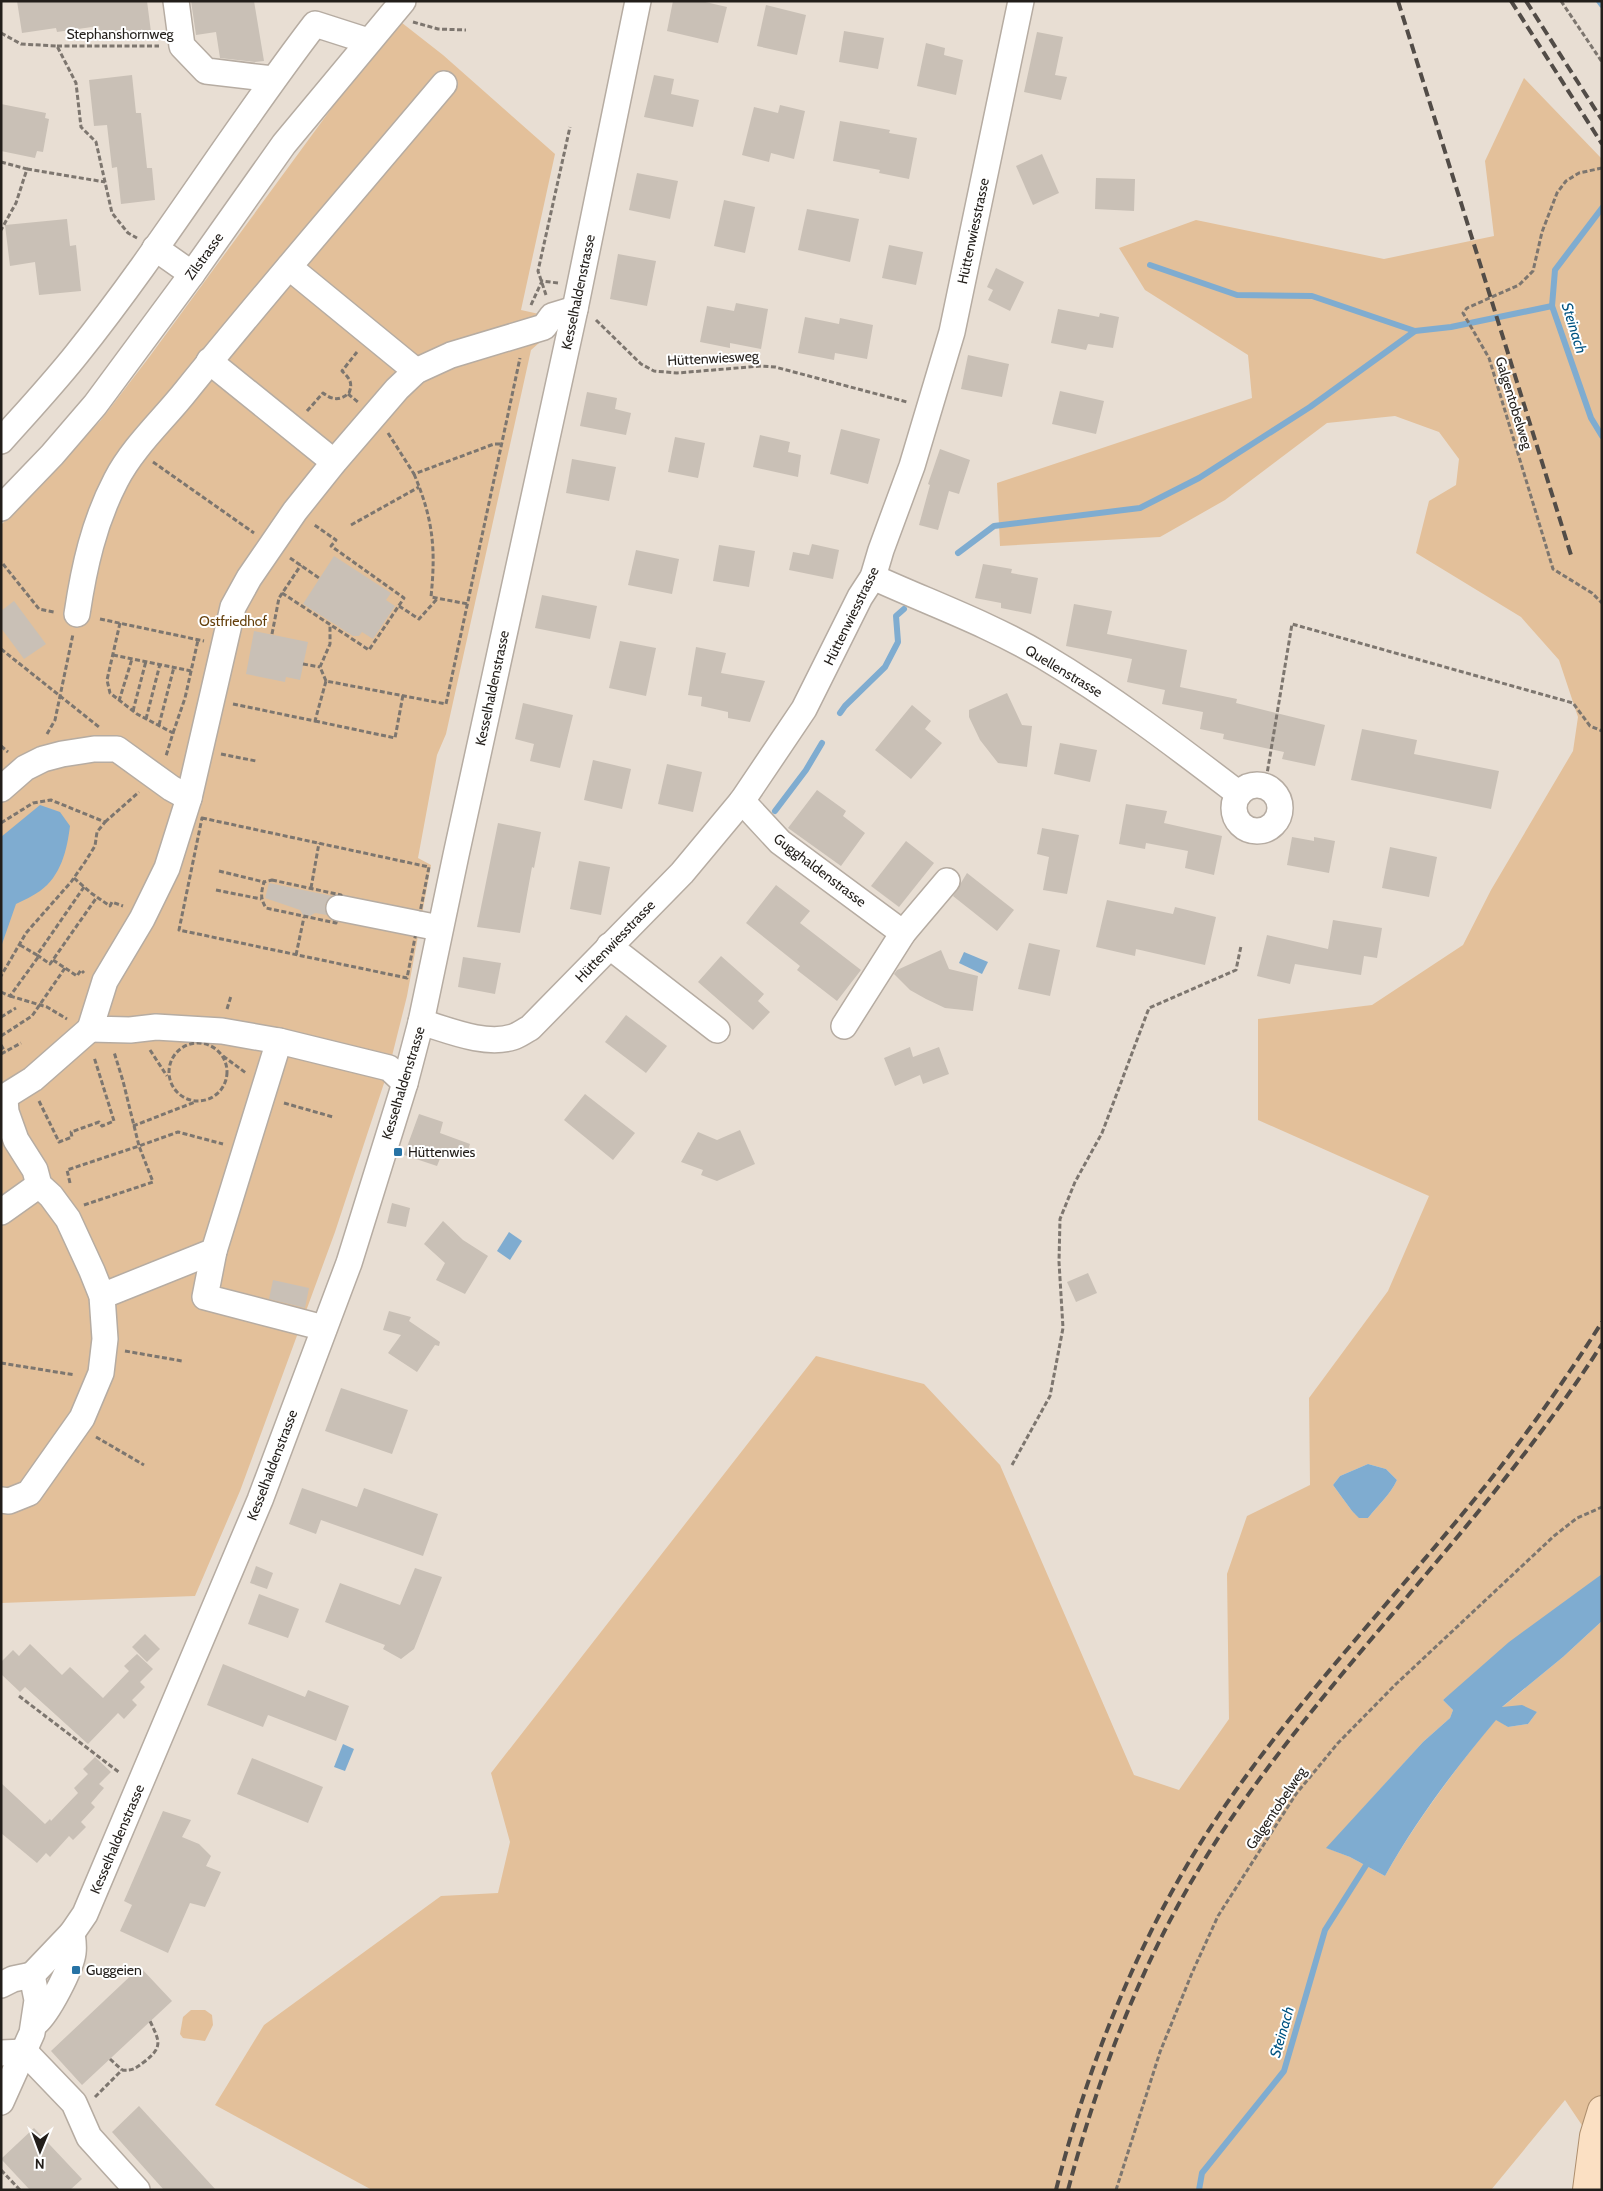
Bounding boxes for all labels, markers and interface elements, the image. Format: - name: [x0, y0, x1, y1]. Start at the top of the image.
- street label: Stephanshornweg: [66, 25, 175, 43]
- street label: Hüttenwiesstrasse: [953, 176, 993, 286]
- street label: Zilstrasse: [181, 229, 227, 283]
- street label: Kesselhaldenstrasse: [557, 233, 599, 351]
- water label: Steinach: [1558, 300, 1590, 356]
- street label: Hüttenwiesweg: [667, 347, 760, 369]
- street label: Galgentobelweg: [1491, 354, 1537, 453]
- street label: Hüttenwiesstrasse: [819, 564, 883, 668]
- park label: Ostfriedhof: [199, 612, 267, 630]
- street label: Kesselhaldenstrasse: [471, 629, 513, 747]
- street label: Quellenstrasse: [1022, 641, 1106, 701]
- street label: Gugghaldenstrasse: [770, 829, 870, 911]
- street label: Hüttenwiesstrasse: [571, 896, 659, 986]
- street label: Kesselhaldenstrasse: [377, 1024, 429, 1142]
- place label: Hüttenwies: [408, 1143, 476, 1161]
- marker: Hüttenwies: [392, 1146, 404, 1158]
- street label: Kesselhaldenstrasse: [243, 1407, 301, 1523]
- street label: Galgentobelweg: [1242, 1762, 1311, 1853]
- street label: Kesselhaldenstrasse: [86, 1781, 148, 1897]
- place label: Guggeien: [86, 1961, 142, 1979]
- marker: Guggeien: [70, 1964, 82, 1976]
- water label: Steinach: [1266, 2004, 1298, 2060]
- north arrow: [15, 2126, 65, 2176]
- text: N: [35, 2155, 45, 2173]

